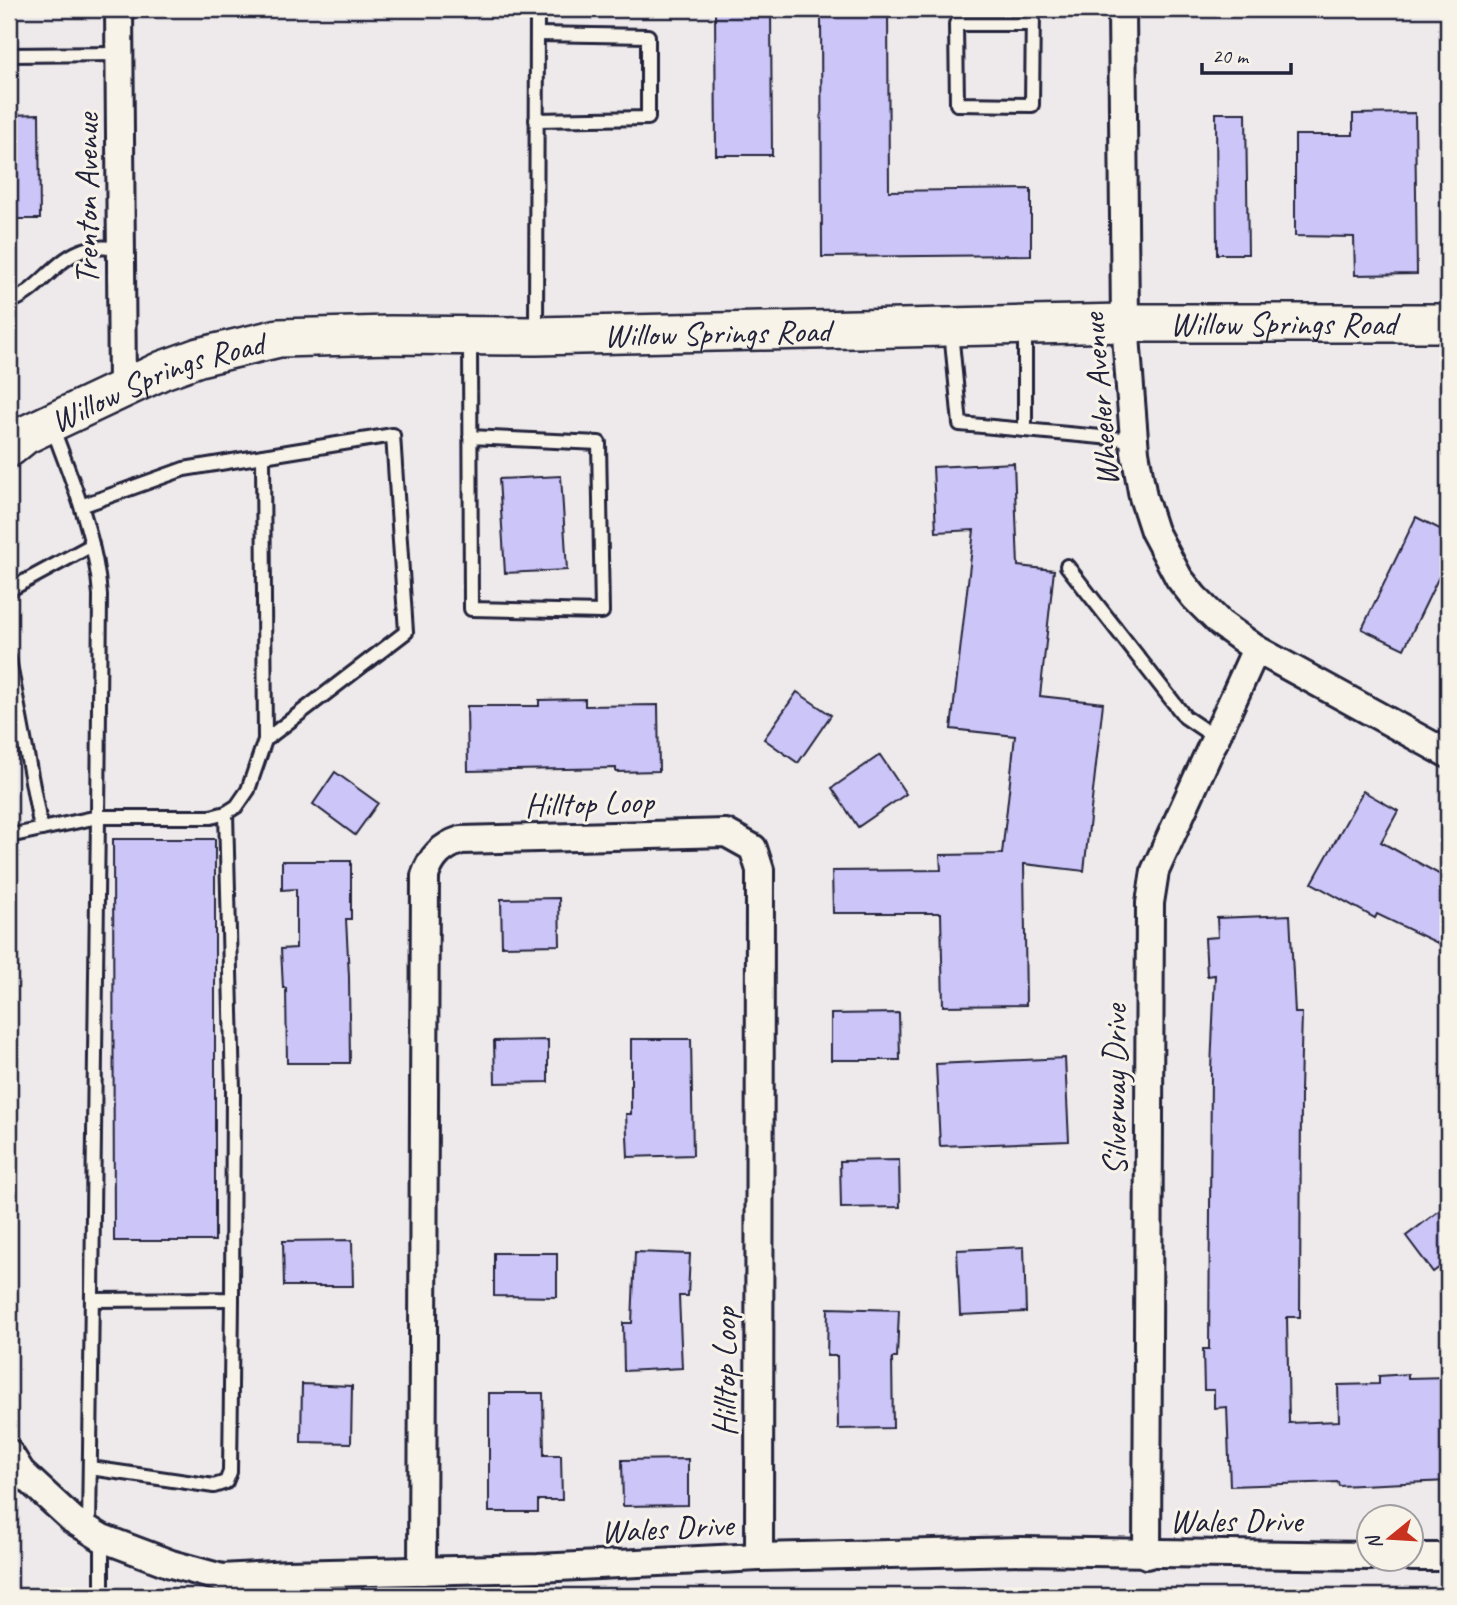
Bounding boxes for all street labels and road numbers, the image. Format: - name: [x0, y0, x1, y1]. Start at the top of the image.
- street label: Trenton Avenue: [66, 111, 108, 285]
- street label: Willow Springs Road: [1170, 303, 1401, 345]
- street label: Willow Springs Road: [604, 309, 836, 356]
- street label: Wheeler Avenue: [1071, 309, 1128, 488]
- street label: Willow Springs Road: [44, 321, 273, 442]
- street label: Hilltop Loop: [524, 780, 657, 826]
- street label: Silverway Drive: [1094, 1002, 1136, 1175]
- street label: Hilltop Loop: [704, 1305, 746, 1437]
- street label: Wales Drive: [1170, 1500, 1305, 1542]
- street label: Wales Drive: [600, 1503, 737, 1552]

